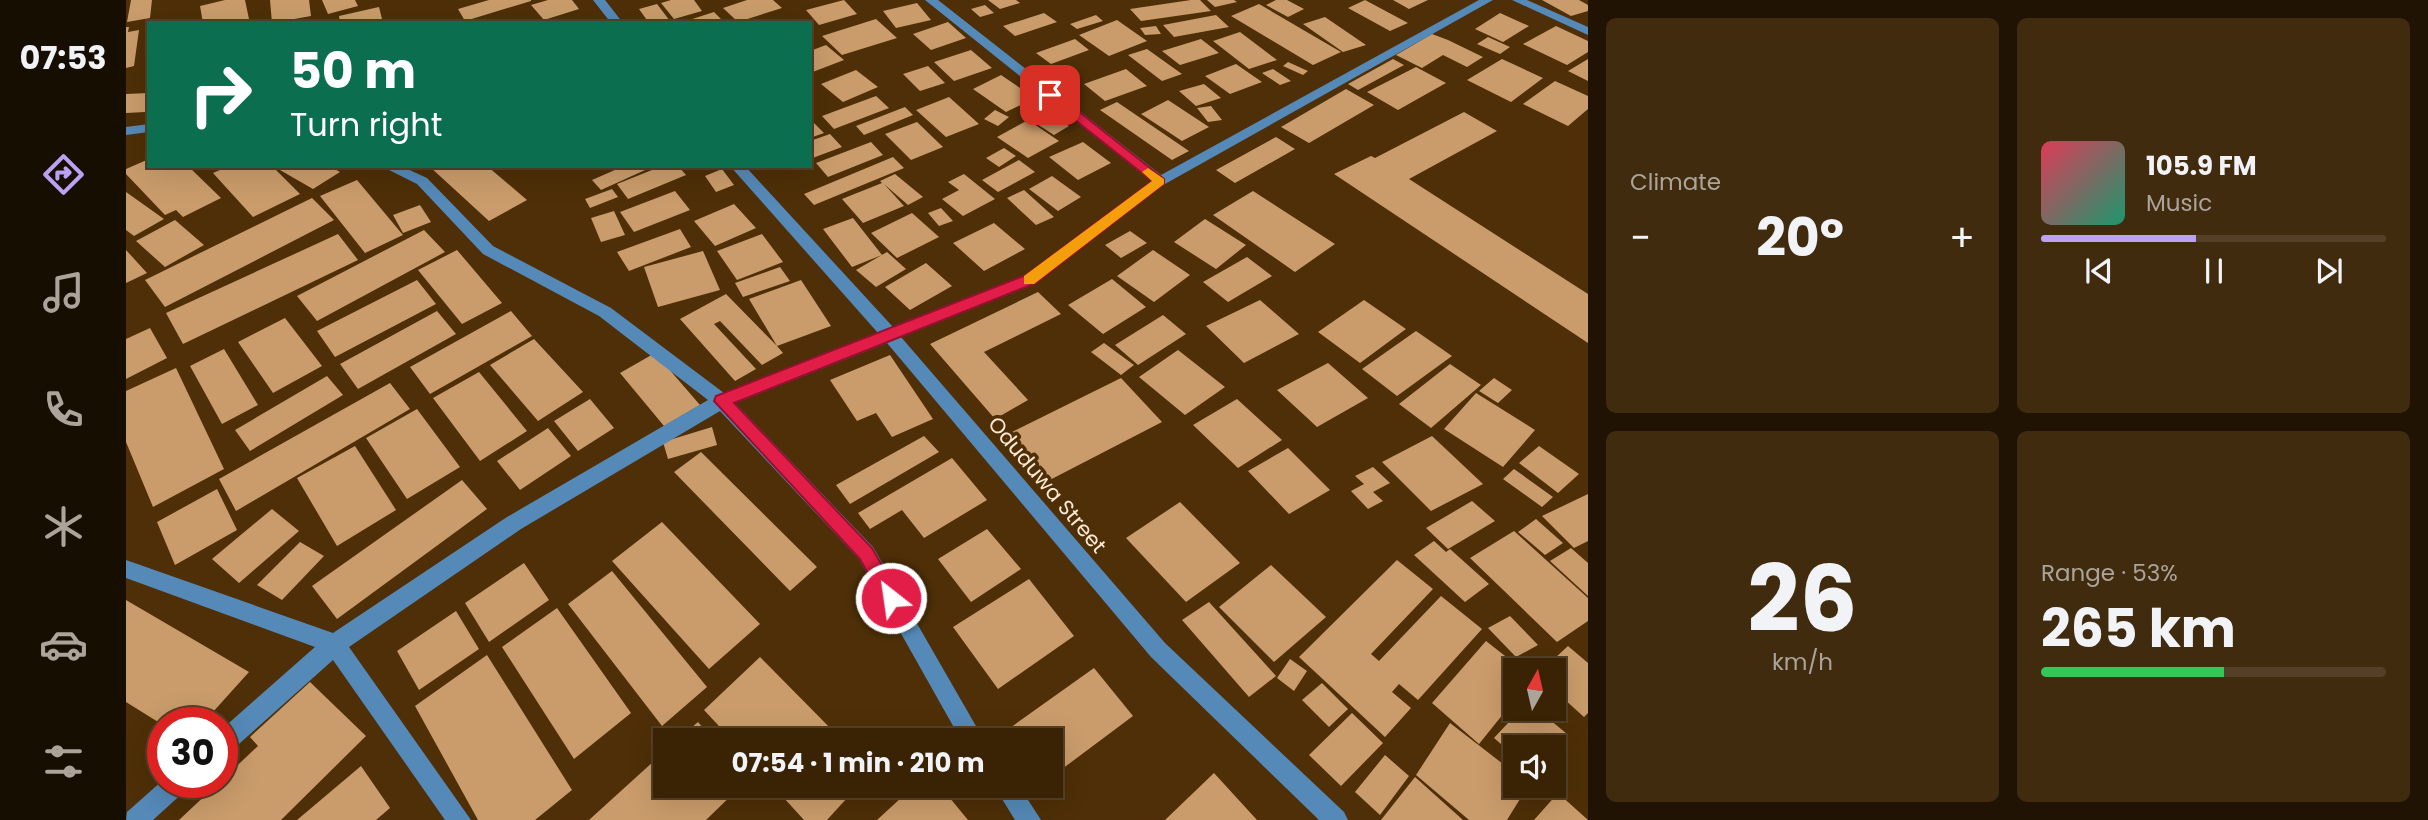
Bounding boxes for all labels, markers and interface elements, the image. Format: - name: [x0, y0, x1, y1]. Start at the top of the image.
- text: 07:53: [19, 35, 107, 80]
- text: 50 m: [290, 37, 416, 105]
- icon: right: [175, 49, 266, 140]
- pin: [1020, 65, 1080, 125]
- icon: arrive: [1031, 76, 1069, 114]
- text: Turn right: [290, 102, 442, 147]
- text: 105.9 FM: [2146, 148, 2257, 184]
- icon: directions: [39, 150, 88, 199]
- text: Climate: [1630, 166, 1721, 198]
- text: Music: [2146, 187, 2212, 219]
- text: 20°: [1756, 201, 1844, 274]
- text: −: [1630, 211, 1651, 264]
- text: +: [1949, 211, 1975, 264]
- icon: previous: [2080, 252, 2118, 290]
- icon: pause: [2195, 252, 2233, 290]
- icon: next: [2310, 252, 2348, 290]
- icon: music: [39, 268, 88, 317]
- icon: phone: [39, 385, 88, 434]
- street label: Oduduwa Street: [982, 410, 1113, 559]
- icon: climate: [39, 502, 88, 551]
- text: 26: [1748, 535, 1857, 663]
- text: Range · 53%: [2041, 557, 2178, 589]
- position arrow: [854, 561, 928, 635]
- text: 265 km: [2041, 592, 2236, 665]
- icon: car: [39, 620, 88, 669]
- text: km/h: [1772, 646, 1833, 678]
- north arrow: [1503, 658, 1566, 721]
- map controls: [1503, 658, 1566, 798]
- speed limit sign: 30: [147, 707, 238, 798]
- button: sound: [1503, 735, 1566, 798]
- icon: filters: [39, 737, 88, 786]
- text: 07:54 · 1 min · 210 m: [732, 745, 984, 781]

